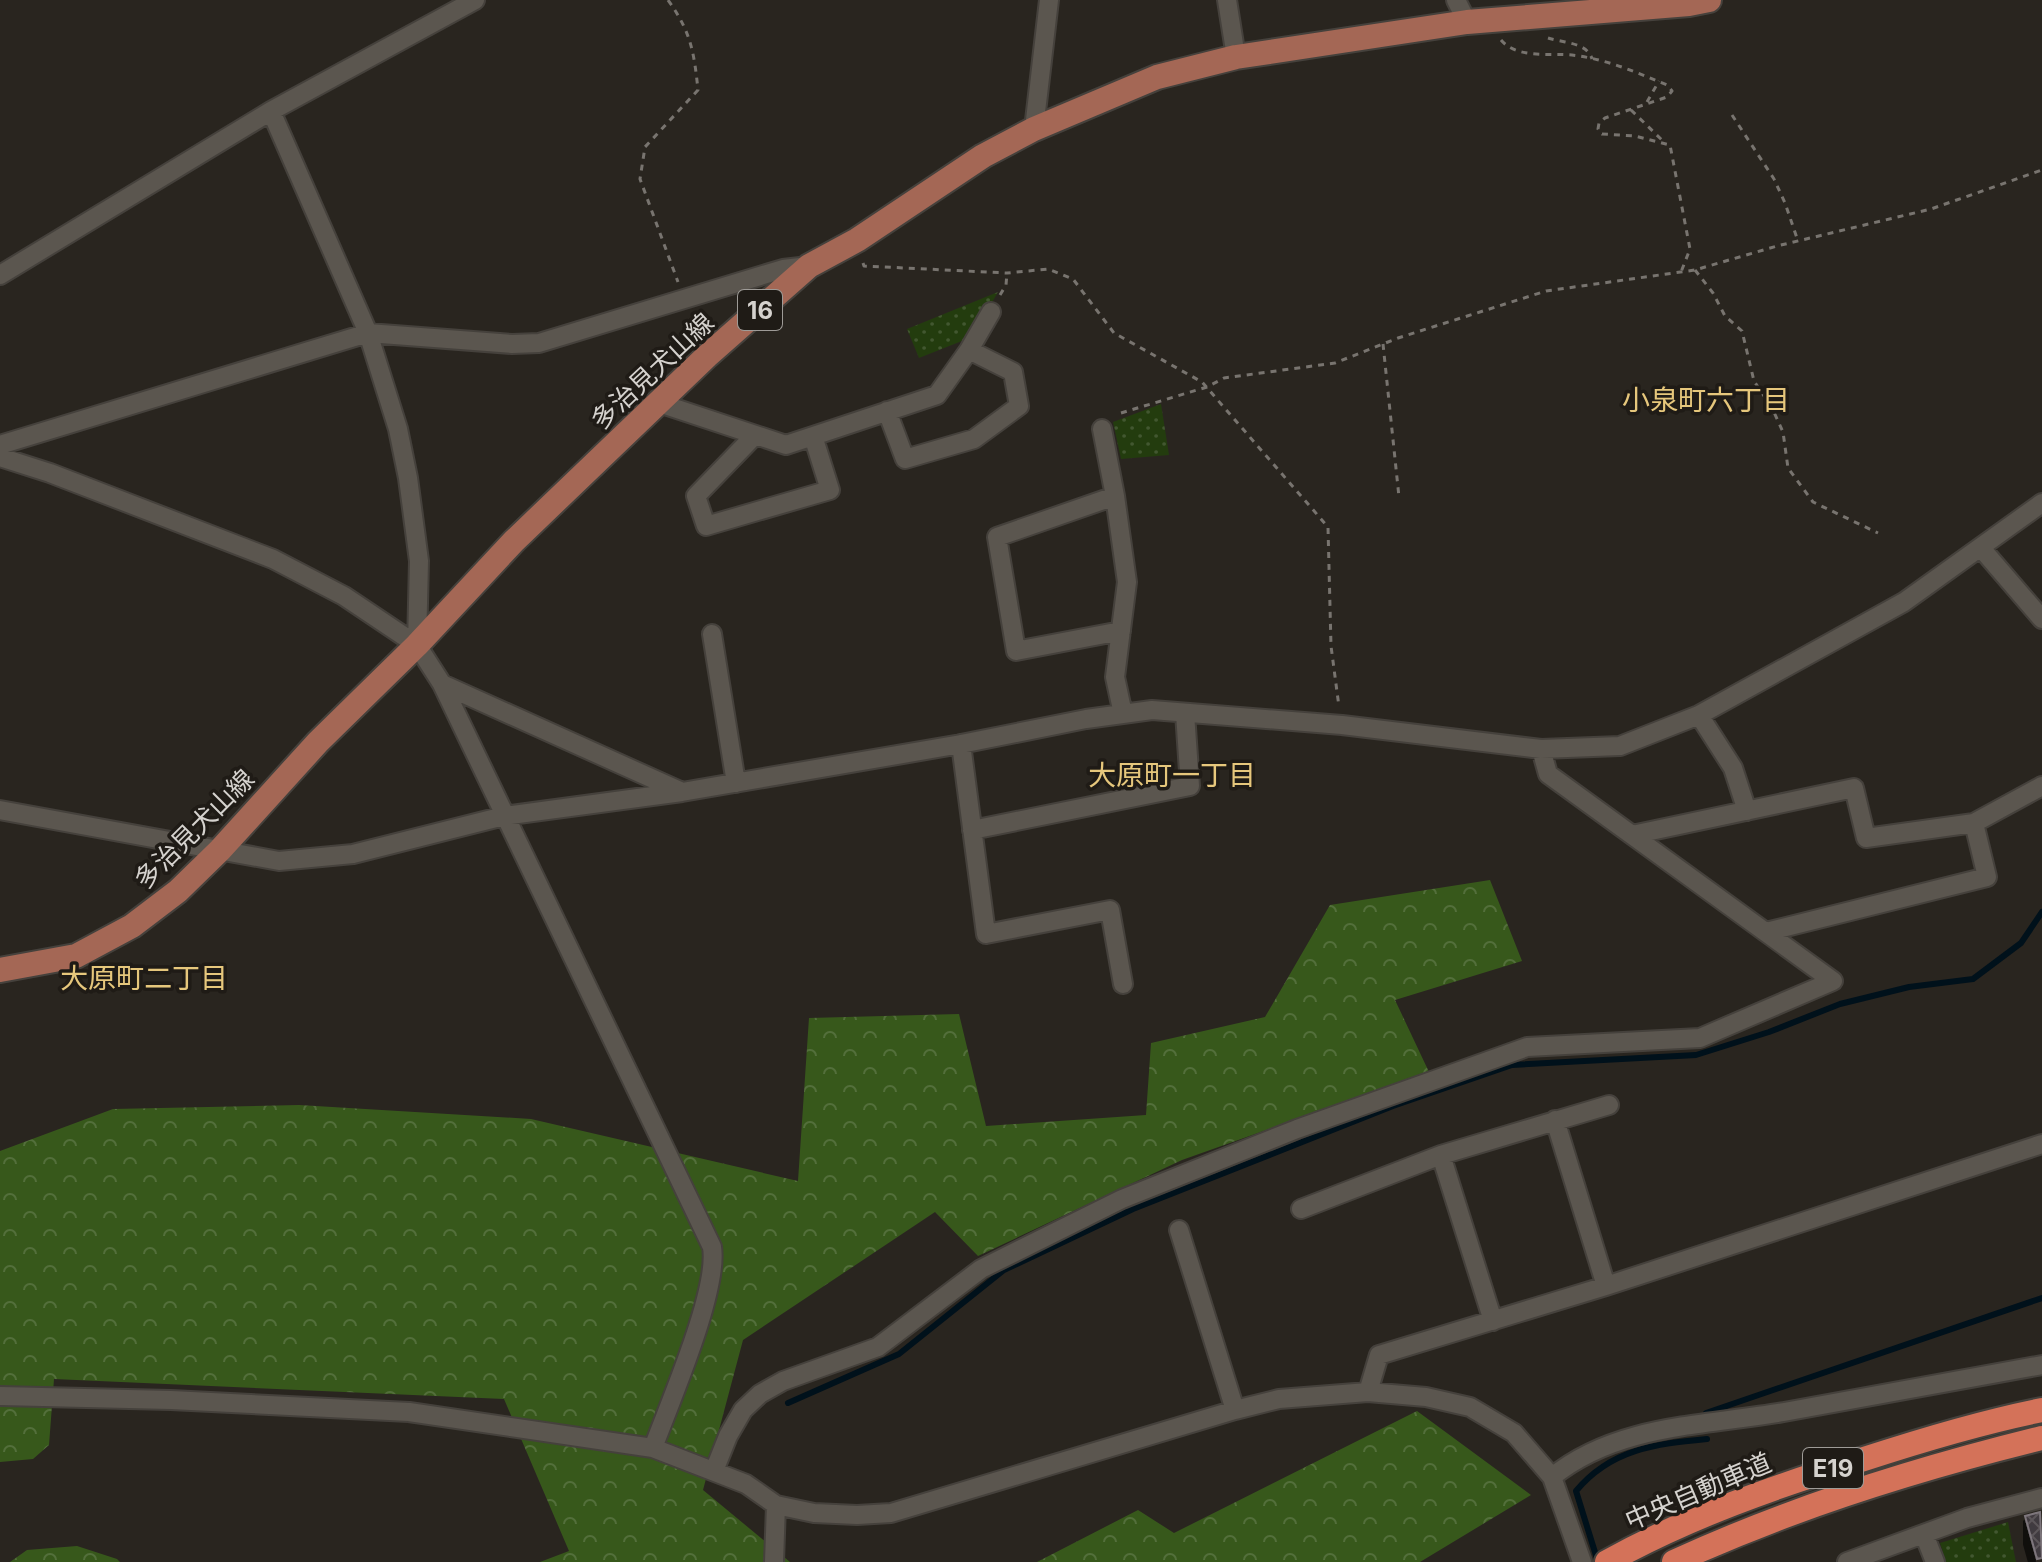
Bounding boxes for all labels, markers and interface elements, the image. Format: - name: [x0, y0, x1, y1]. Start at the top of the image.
- road number: 16: [738, 290, 782, 330]
- street label: 多治見犬山線: [584, 306, 720, 436]
- district label: 小泉町六丁目: [1622, 383, 1790, 417]
- district label: 大原町一丁目: [1088, 758, 1256, 792]
- street label: 多治見犬山線: [128, 763, 260, 895]
- district label: 大原町二丁目: [60, 961, 228, 995]
- street label: 中央自動車道: [1620, 1446, 1776, 1536]
- road number: E19: [1803, 1448, 1863, 1488]

